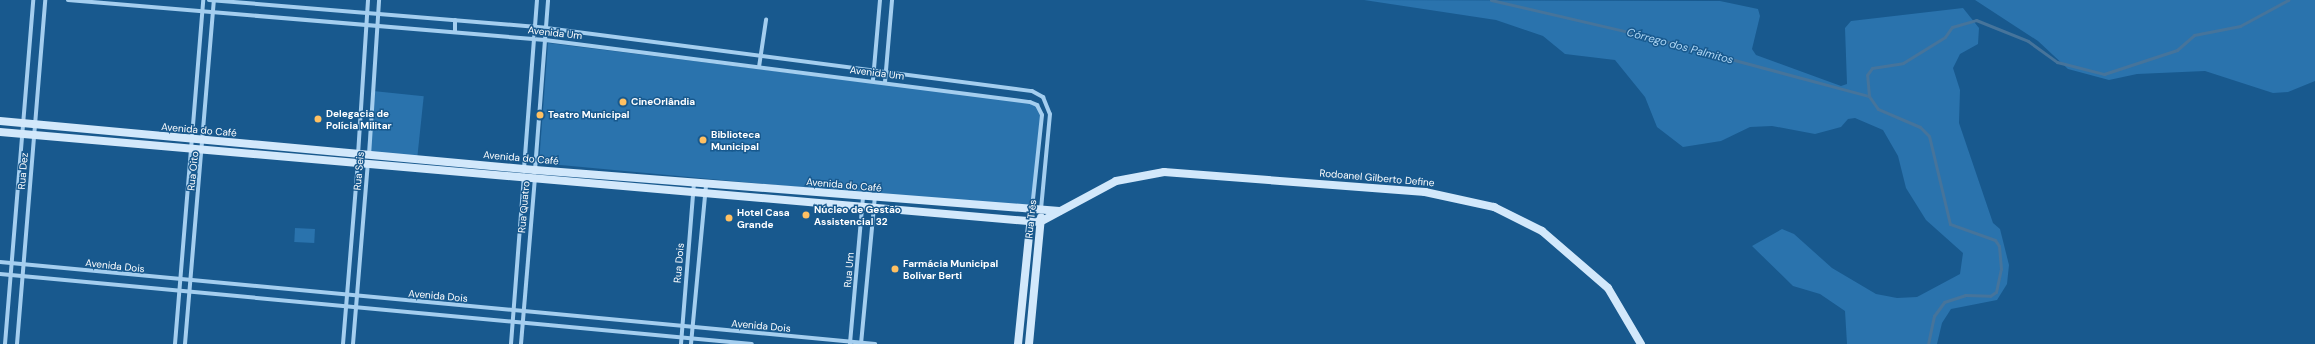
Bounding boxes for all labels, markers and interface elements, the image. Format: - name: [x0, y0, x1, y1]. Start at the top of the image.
- street label: Avenida Um: [527, 24, 583, 42]
- water label: Córrego dos Palmitos: [1625, 25, 1735, 67]
- street label: Avenida Um: [849, 64, 905, 82]
- place label: CineOrlândia: [631, 96, 695, 108]
- marker: CineOrlândia: [618, 97, 628, 107]
- place label: Delegacia de Polícia Militar: [326, 107, 392, 130]
- place label: Teatro Municipal: [548, 109, 630, 121]
- marker: Teatro Municipal: [535, 110, 545, 120]
- marker: Delegacia de Polícia Militar: [313, 114, 323, 124]
- street label: Avenida do Café: [161, 121, 237, 139]
- place label: Biblioteca Municipal: [711, 128, 760, 152]
- marker: Biblioteca Municipal: [698, 135, 708, 145]
- street label: Avenida do Café: [483, 149, 559, 167]
- street label: Rua Oito: [185, 151, 201, 191]
- street label: Rua Seis: [351, 151, 367, 191]
- street label: Rua Dez: [15, 152, 31, 190]
- street label: Rodoanel Gilberto Define: [1319, 167, 1435, 189]
- street label: Avenida do Café: [806, 176, 882, 194]
- street label: Rua Quatro: [516, 181, 532, 233]
- street label: Rua Três: [1023, 199, 1039, 239]
- place label: Núcleo de Gestão Assistencial 32: [814, 203, 901, 226]
- place label: Hotel Casa Grande: [737, 206, 790, 230]
- marker: Núcleo de Gestão Assistencial 32: [801, 210, 811, 220]
- marker: Hotel Casa Grande: [724, 213, 734, 223]
- street label: Rua Dois: [671, 243, 687, 283]
- street label: Rua Um: [841, 252, 857, 288]
- street label: Avenida Dois: [85, 257, 145, 275]
- place label: Farmácia Municipal Bolivar Berti: [903, 257, 998, 280]
- marker: Farmácia Municipal Bolivar Berti: [890, 264, 900, 274]
- street label: Avenida Dois: [408, 287, 468, 305]
- street label: Avenida Dois: [731, 317, 791, 335]

